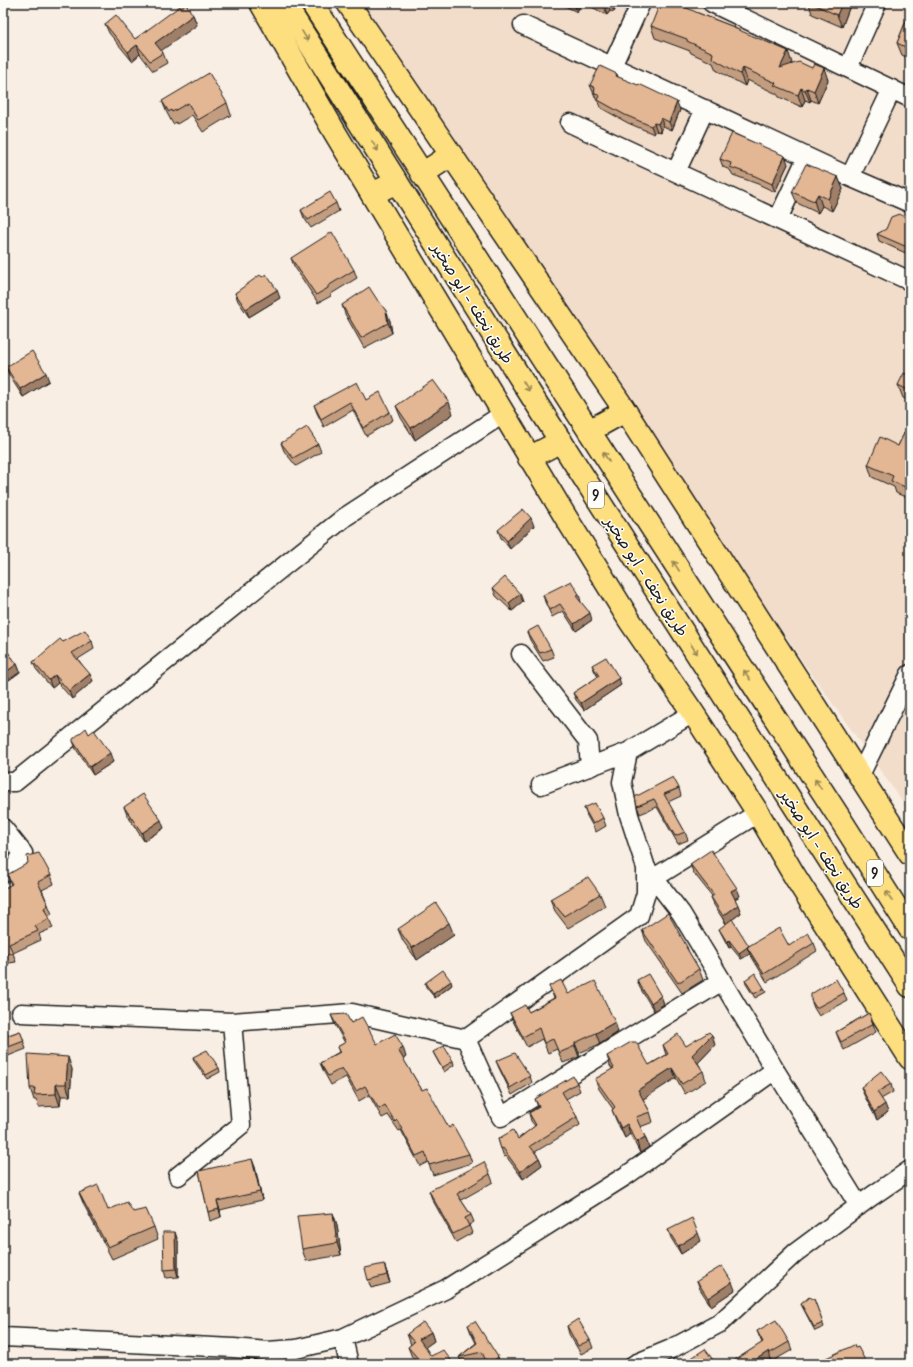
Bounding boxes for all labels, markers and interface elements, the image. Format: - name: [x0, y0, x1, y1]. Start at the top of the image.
- one-way arrow: [302, 30, 310, 42]
- one-way arrow: [371, 140, 379, 152]
- street label: طريق نجف - ابو صخير: [425, 237, 518, 368]
- one-way arrow: [522, 380, 530, 391]
- one-way arrow: [601, 451, 609, 463]
- road number: 9: [588, 482, 604, 508]
- street label: طريق نجف - ابو صخير: [598, 511, 692, 641]
- one-way arrow: [672, 560, 680, 572]
- one-way arrow: [690, 643, 698, 654]
- one-way arrow: [743, 670, 751, 681]
- one-way arrow: [814, 779, 822, 790]
- street label: طريق نجف - ابو صخير: [773, 784, 867, 914]
- road number: 9: [867, 860, 883, 886]
- one-way arrow: [885, 891, 893, 902]

